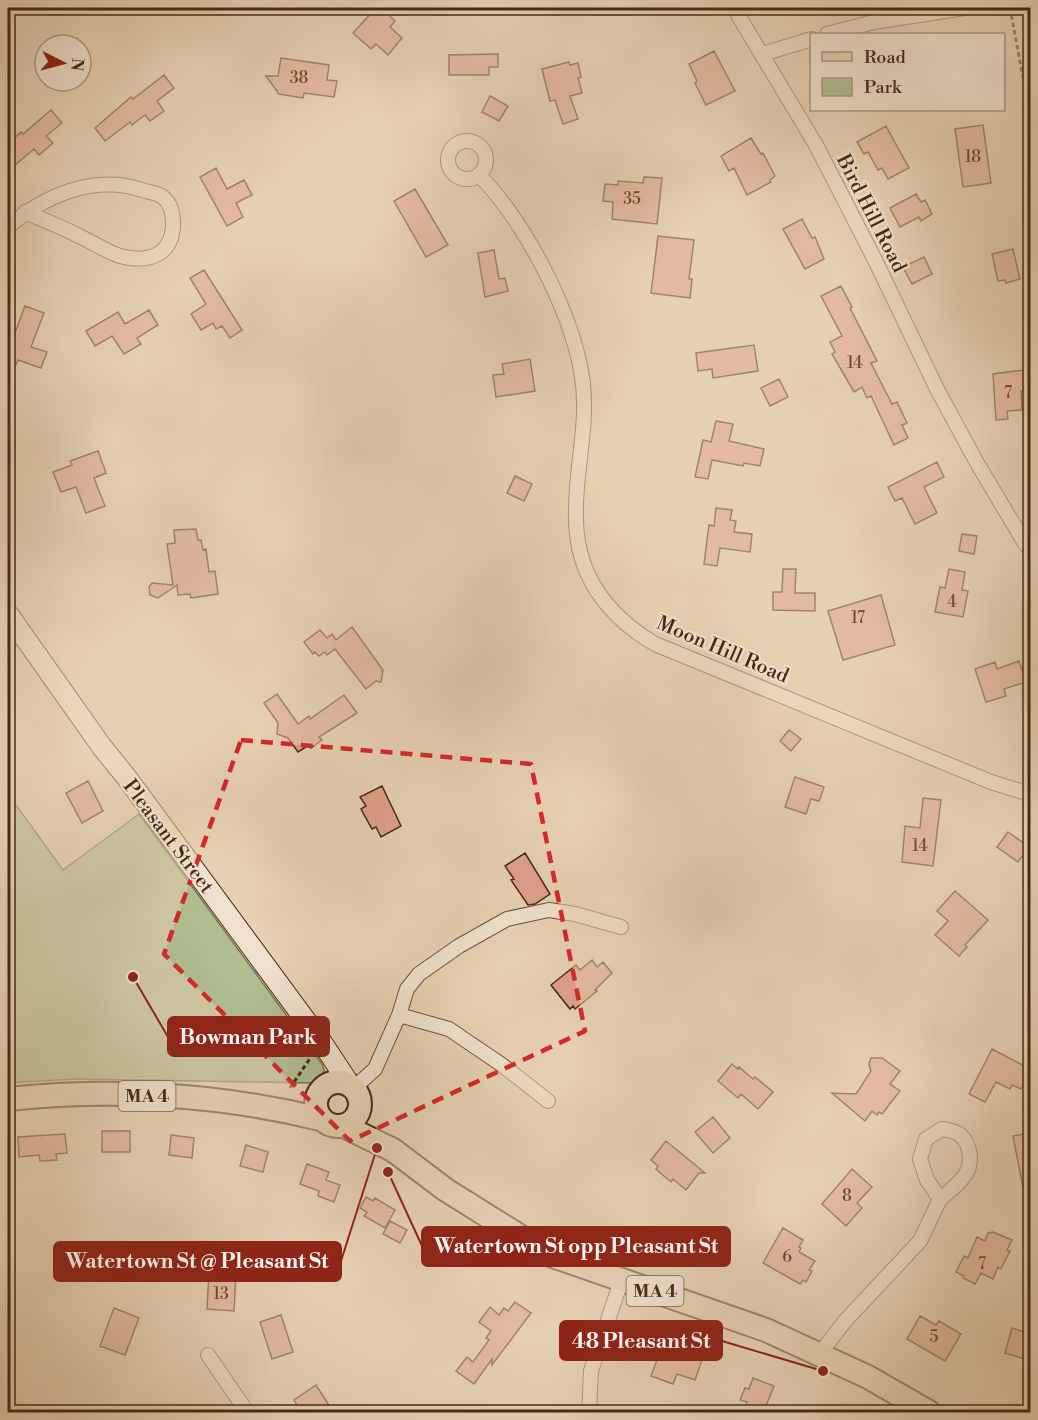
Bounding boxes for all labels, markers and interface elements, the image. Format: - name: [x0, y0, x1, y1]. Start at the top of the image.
- north arrow: [33, 33, 93, 93]
- legend: [810, 33, 1005, 111]
- text: Road: [864, 46, 907, 69]
- text: N: [66, 57, 88, 72]
- house number: 38: [290, 68, 309, 88]
- text: Park: [864, 76, 903, 99]
- house number: 18: [965, 147, 981, 167]
- street label: Bird Hill Road: [830, 149, 912, 278]
- house number: 35: [623, 189, 641, 209]
- house number: 14: [847, 353, 863, 373]
- house number: 7: [1004, 383, 1012, 403]
- house number: 4: [947, 592, 957, 612]
- house number: 17: [851, 608, 865, 628]
- street label: Moon Hill Road: [653, 611, 793, 690]
- street label: Pleasant Street: [117, 775, 219, 899]
- house number: 14: [912, 836, 928, 856]
- callout: Bowman Park: [168, 1017, 329, 1056]
- text: Bowman Park: [179, 1025, 318, 1051]
- road number: MA 4: [118, 1081, 176, 1111]
- house number: 8: [842, 1186, 852, 1206]
- callout: Watertown St opp Pleasant St: [422, 1227, 730, 1266]
- text: Watertown St opp Pleasant St: [433, 1234, 719, 1260]
- callout: Watertown St @ Pleasant St: [54, 1242, 341, 1281]
- house number: 6: [782, 1247, 792, 1267]
- text: Watertown St @ Pleasant St: [64, 1249, 329, 1275]
- house number: 7: [978, 1254, 986, 1274]
- road number: MA 4: [626, 1276, 684, 1306]
- house number: 13: [213, 1284, 229, 1304]
- callout: 48 Pleasant St: [560, 1321, 722, 1360]
- house number: 5: [930, 1327, 939, 1347]
- text: 48 Pleasant St: [572, 1329, 711, 1355]

